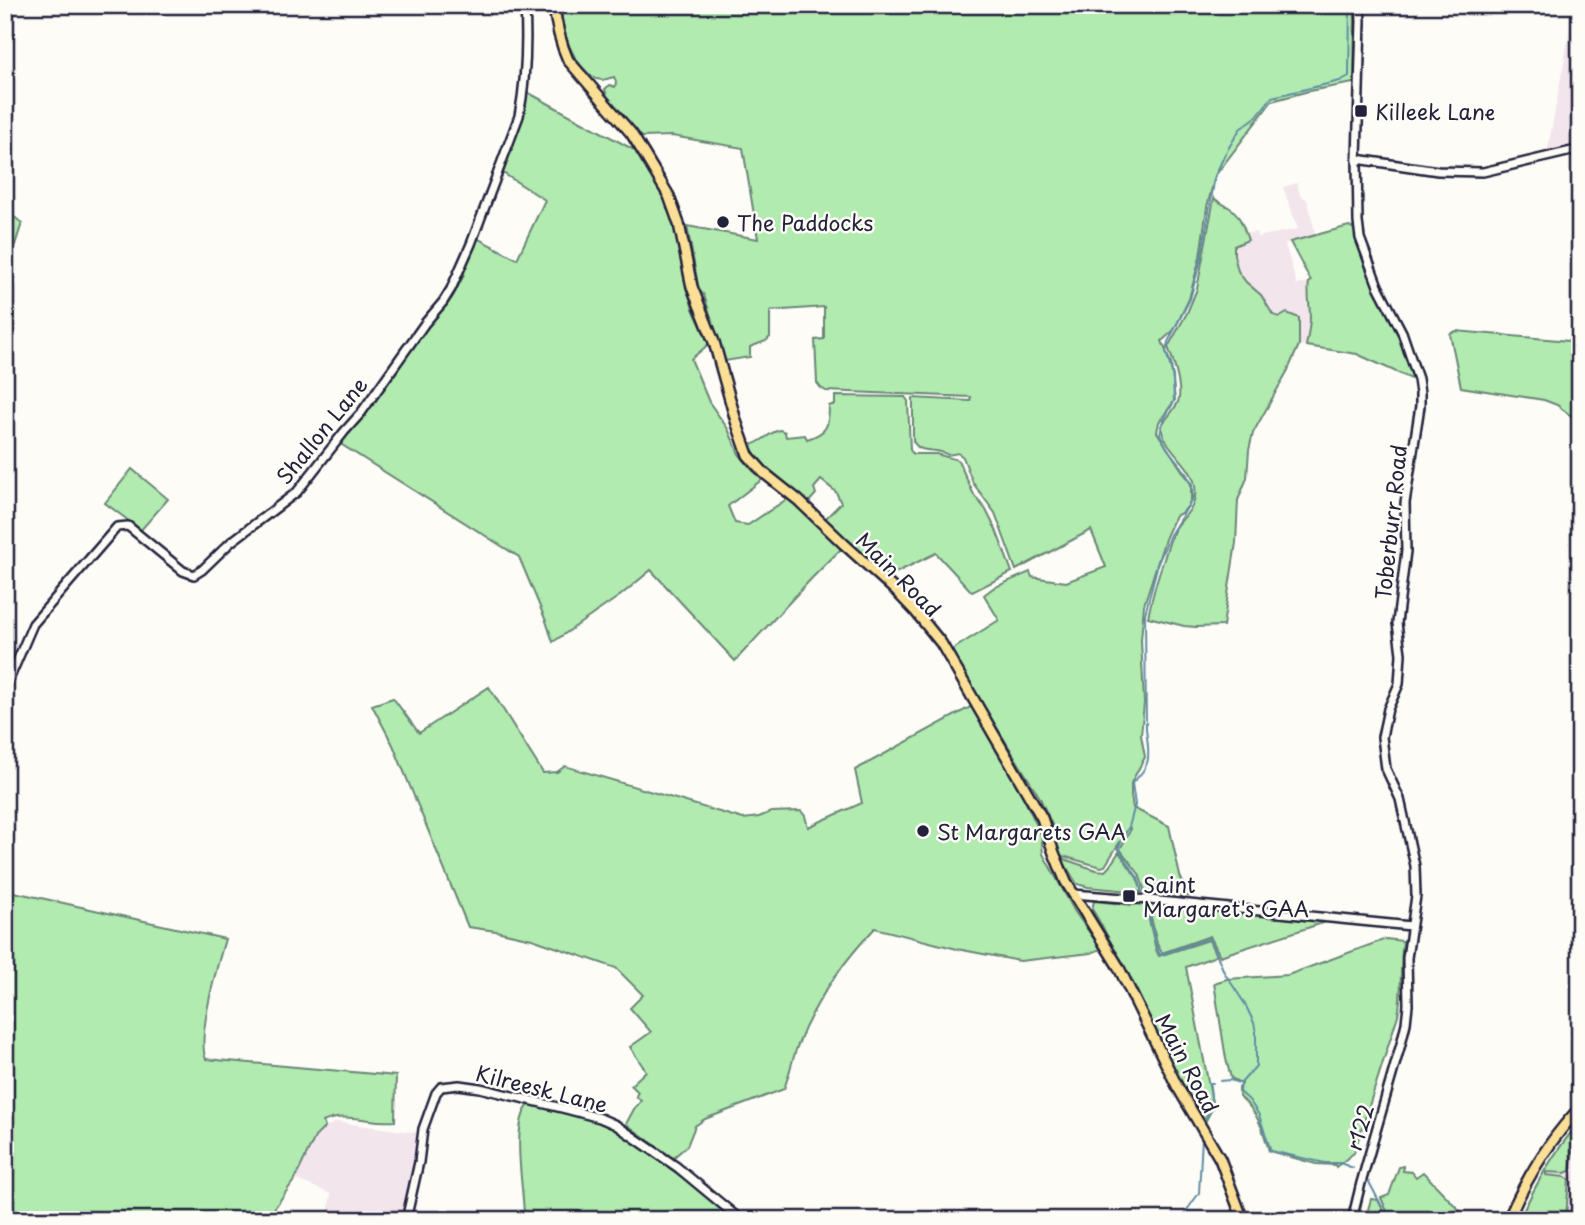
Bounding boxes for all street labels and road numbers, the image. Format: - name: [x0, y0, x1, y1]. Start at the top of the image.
- street label: Shallon Lane: [268, 369, 374, 491]
- street label: Toberburr Road: [1366, 443, 1414, 601]
- street label: Main Road: [849, 524, 949, 624]
- street label: Main Road: [1148, 1007, 1228, 1119]
- street label: Kilreesk Lane: [473, 1056, 611, 1120]
- street label: r122: [1337, 1100, 1381, 1154]

